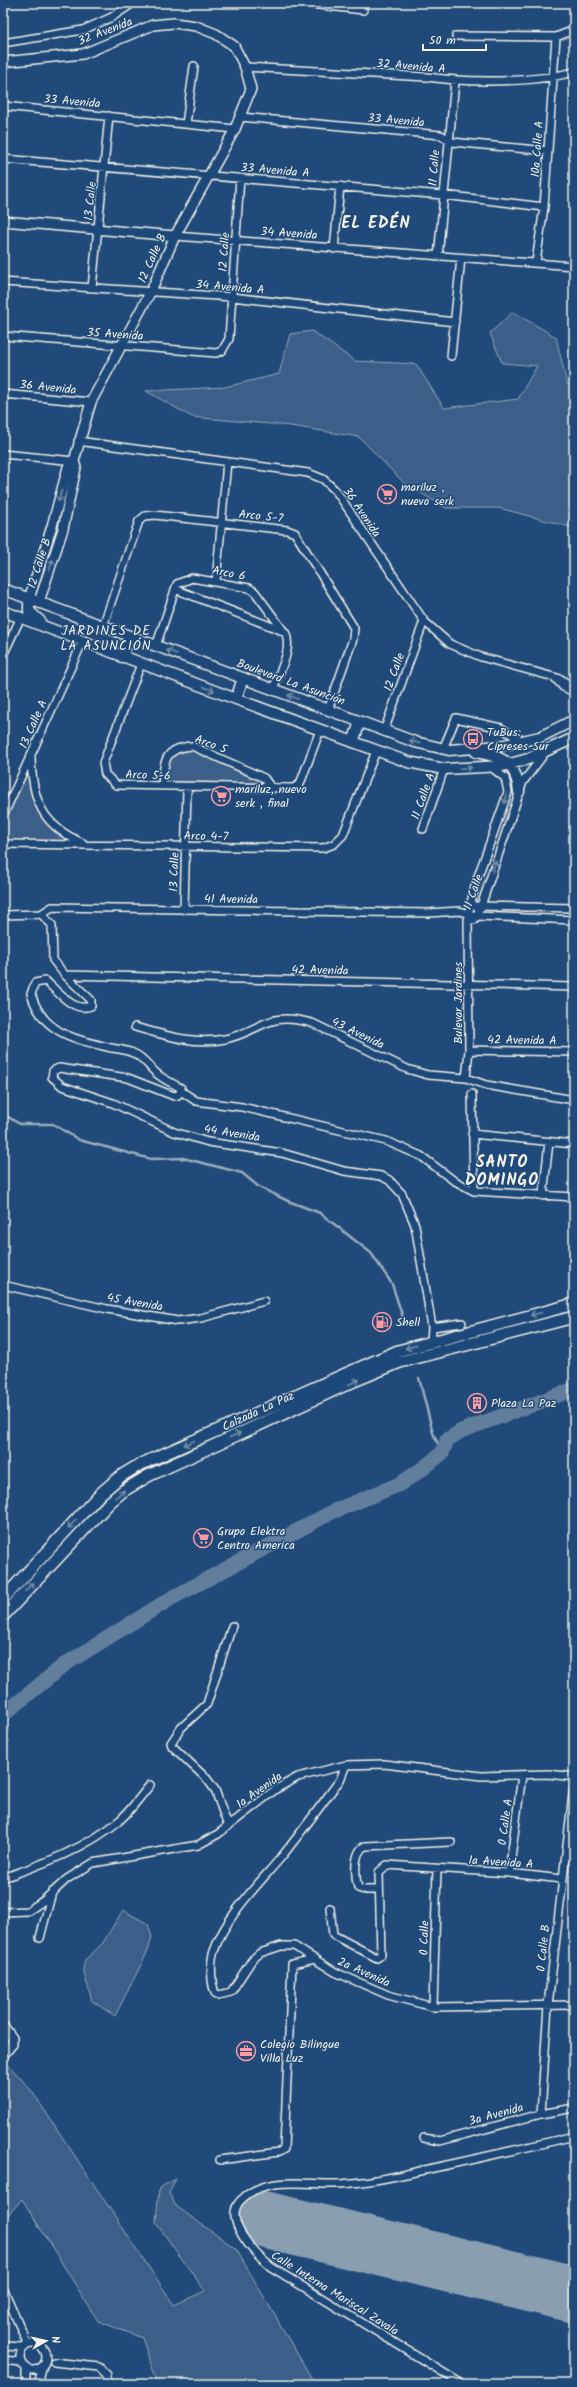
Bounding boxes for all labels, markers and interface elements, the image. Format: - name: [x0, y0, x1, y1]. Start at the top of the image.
- street label: 32 Avenida: [75, 12, 136, 51]
- scale bar: [423, 26, 486, 52]
- text: 50 m: [429, 31, 456, 50]
- street label: 32 Avenida A: [376, 54, 446, 79]
- street label: 33 Avenida: [43, 90, 102, 113]
- street label: 33 Avenida: [367, 109, 426, 132]
- street label: 10a Calle A: [526, 120, 549, 178]
- street label: 11 Calle: [423, 148, 446, 187]
- street label: 33 Avenida A: [240, 158, 310, 183]
- street label: 13 Calle: [79, 180, 102, 222]
- district label: EL EDÉN: [341, 211, 411, 236]
- street label: 34 Avenida: [260, 222, 318, 245]
- street label: 12 Calle B: [133, 231, 172, 286]
- street label: 12 Calle: [214, 231, 235, 272]
- street label: 34 Avenida A: [195, 275, 265, 300]
- street label: 35 Avenida: [86, 323, 144, 346]
- street label: 36 Avenida: [19, 375, 78, 400]
- place label: mariluz , nuevo serk: [401, 478, 454, 511]
- street label: 36 Avenida: [338, 483, 386, 542]
- supermarket icon: mariluz , nuevo serk: [376, 483, 398, 505]
- one-way arrow: [56, 490, 63, 503]
- street label: Arco 5-7: [238, 505, 284, 528]
- street label: 12 Calle B: [22, 535, 57, 591]
- one-way arrow: [48, 559, 55, 572]
- street label: Arco 6: [211, 561, 247, 586]
- district label: JARDINES DE LA ASUNCIÓN: [60, 621, 152, 657]
- one-way arrow: [166, 647, 178, 655]
- street label: 12 Calle: [379, 650, 410, 694]
- street label: Boulevard La Asunción: [234, 654, 348, 711]
- one-way arrow: [203, 686, 215, 694]
- one-way arrow: [288, 693, 300, 701]
- street label: 13 Calle A: [14, 697, 53, 752]
- place label: TuBus: Cipreses Sur: [487, 723, 550, 756]
- bus stop icon: TuBus: Cipreses Sur: [462, 728, 484, 750]
- street label: Arco 5: [192, 730, 231, 760]
- one-way arrow: [409, 738, 422, 745]
- street label: Arco 5-6: [125, 765, 171, 786]
- one-way arrow: [459, 765, 472, 772]
- street label: 11 Calle A: [406, 770, 441, 822]
- place label: mariluz, nuevo serk , final: [235, 780, 307, 813]
- supermarket icon: mariluz, nuevo serk , final: [210, 785, 232, 807]
- one-way arrow: [502, 792, 509, 805]
- street label: Arco 4-7: [184, 827, 229, 846]
- street label: 13 Calle: [164, 851, 185, 892]
- one-way arrow: [491, 860, 498, 873]
- street label: 11 Calle: [458, 871, 489, 913]
- street label: 41 Avenida: [204, 890, 258, 909]
- street label: 42 Avenida: [291, 961, 349, 981]
- street label: Bulevar Jardines: [449, 962, 468, 1044]
- street label: 43 Avenida: [328, 1012, 388, 1055]
- street label: 42 Avenida A: [487, 1030, 557, 1051]
- street label: 44 Avenida: [202, 1120, 262, 1147]
- district label: SANTO DOMINGO: [465, 1150, 539, 1193]
- street label: 45 Avenida: [105, 1288, 165, 1317]
- fuel station icon: Shell: [371, 1311, 393, 1333]
- one-way arrow: [530, 1311, 543, 1318]
- place label: Shell: [396, 1313, 420, 1332]
- one-way arrow: [404, 1344, 417, 1351]
- one-way arrow: [347, 1377, 359, 1385]
- street label: Calzada La Paz: [219, 1386, 297, 1436]
- building icon: Plaza La Paz: [466, 1392, 488, 1414]
- place label: Plaza La Paz: [491, 1394, 556, 1413]
- one-way arrow: [229, 1431, 241, 1439]
- one-way arrow: [183, 1440, 195, 1448]
- one-way arrow: [114, 1490, 125, 1498]
- one-way arrow: [67, 1519, 77, 1529]
- place label: Grupo Elektra Centro America: [217, 1522, 295, 1555]
- supermarket icon: Grupo Elektra Centro America: [192, 1527, 214, 1549]
- one-way arrow: [24, 1582, 34, 1592]
- street label: 1a Avenida: [232, 1767, 287, 1813]
- street label: 0 Calle A: [493, 1797, 518, 1847]
- street label: 1a Avenida A: [468, 1851, 534, 1874]
- street label: 0 Calle: [414, 1920, 435, 1956]
- street label: 0 Calle B: [532, 1924, 555, 1973]
- street label: 2a Avenida: [334, 1952, 394, 1993]
- place label: Colegio Bilingue Villa Luz: [260, 2035, 340, 2068]
- office icon: Colegio Bilingue Villa Luz: [235, 2040, 257, 2062]
- street label: 3a Avenida: [467, 2098, 526, 2131]
- street label: Calle Interna Mariscal Zavala: [267, 2246, 403, 2341]
- north arrow: [26, 2321, 66, 2361]
- text: N: [46, 2335, 64, 2344]

